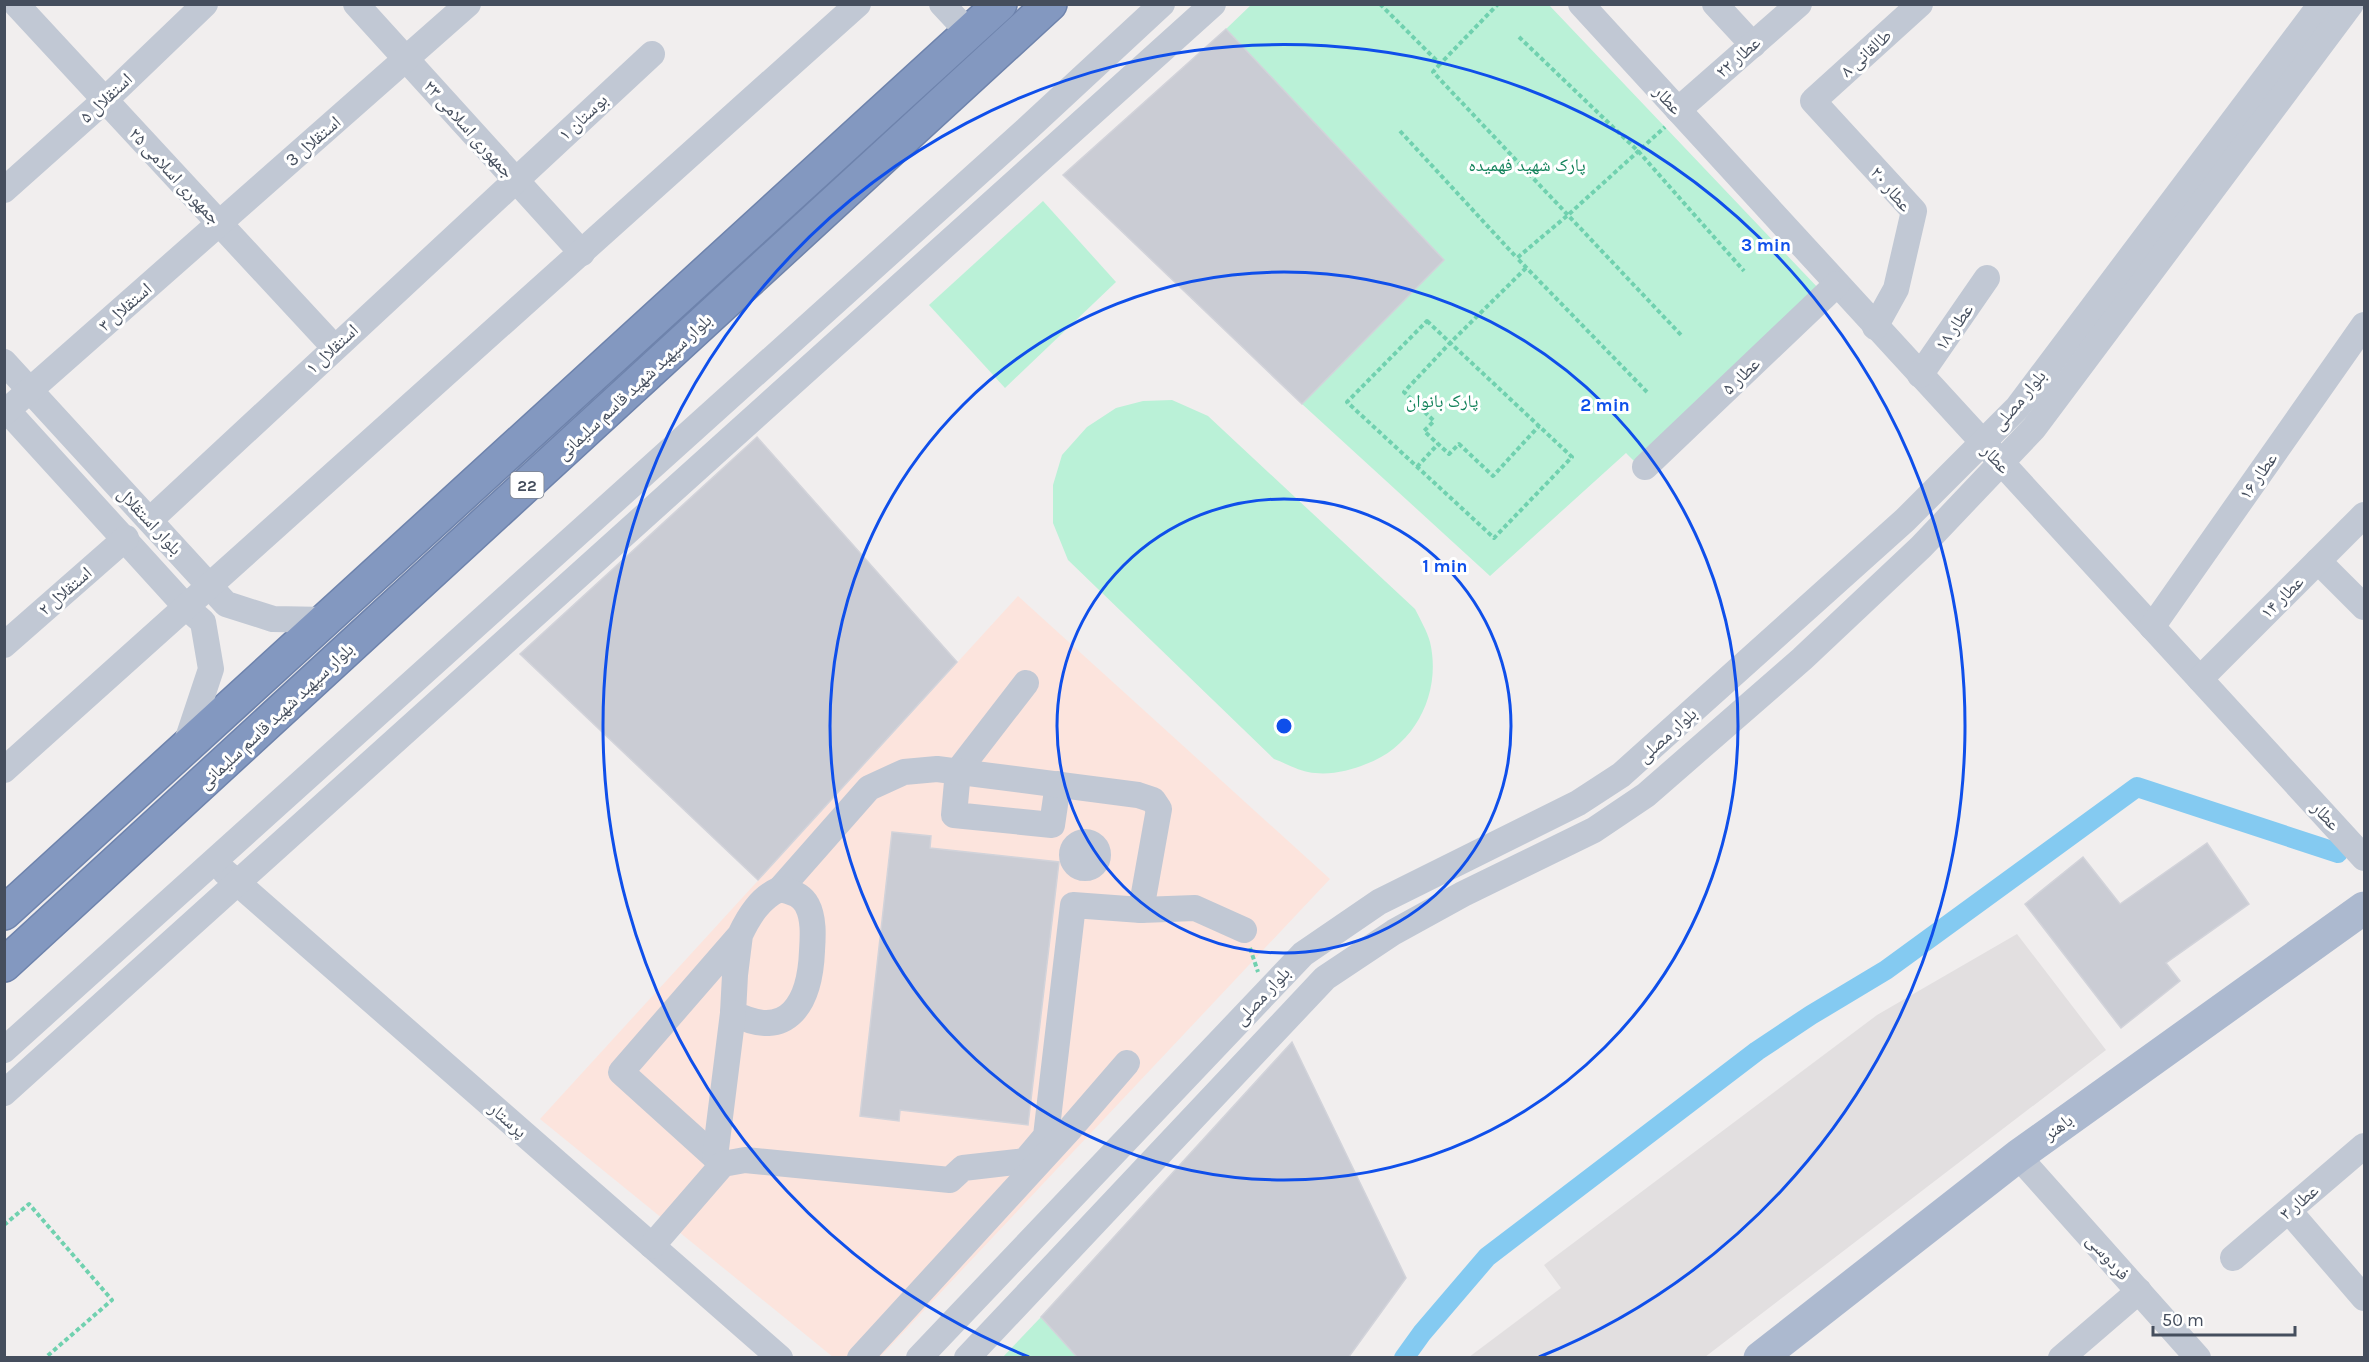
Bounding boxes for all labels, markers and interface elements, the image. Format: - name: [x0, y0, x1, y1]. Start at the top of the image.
- street label: طالقانی ۸: [1836, 24, 1896, 82]
- street label: عطار ۲۲: [1711, 32, 1765, 82]
- street label: استقلال ۵: [75, 68, 137, 128]
- street label: جمهوری اسلامی ۲۳: [419, 75, 519, 183]
- street label: عطار: [1648, 80, 1687, 119]
- street label: بوستان ۱: [554, 89, 612, 145]
- street label: استقلال 3: [281, 111, 345, 171]
- street label: جمهوری اسلامی ۲۵: [124, 123, 226, 229]
- park label: پارک شهید فهمیده: [1468, 154, 1586, 176]
- street label: عطار ۲۰: [1866, 162, 1916, 216]
- text: 3 min: [1741, 234, 1791, 256]
- street label: استقلال ۳: [94, 278, 156, 336]
- street label: عطار ۱۸: [1930, 299, 1978, 355]
- street label: بلوار سپهبد شهید قاسم سلیمانی: [552, 309, 717, 465]
- street label: استقلال ۱: [301, 319, 363, 379]
- street label: عطار ۵: [1717, 353, 1765, 399]
- street label: بلوار مصلی: [1987, 365, 2051, 435]
- park label: پارک بانوان: [1406, 390, 1478, 412]
- text: 2 min: [1580, 394, 1630, 416]
- street label: عطار: [1976, 439, 2015, 478]
- street label: عطار ۱۶: [2234, 448, 2282, 504]
- road number: 22: [510, 472, 544, 498]
- street label: بلوار استقلال: [113, 483, 187, 559]
- text: 1 min: [1422, 555, 1468, 577]
- street label: استقلال ۲: [34, 562, 96, 620]
- street label: عطار ۱۴: [2256, 571, 2308, 623]
- street label: بلوار سپهبد شهید قاسم سلیمانی: [194, 638, 359, 794]
- street label: بلوار مصلی: [1633, 703, 1701, 767]
- centre of rings: [1274, 716, 1294, 736]
- street label: عطار: [2306, 796, 2345, 835]
- street label: بلوار مصلی: [1229, 962, 1295, 1030]
- street label: پرستار: [484, 1097, 532, 1143]
- street label: باهنر: [2038, 1109, 2077, 1146]
- street label: عطار ۳: [2275, 1179, 2323, 1225]
- street label: فردوسی: [2081, 1229, 2135, 1285]
- scale bar: [2153, 1299, 2296, 1337]
- text: 50 m: [2162, 1309, 2204, 1331]

